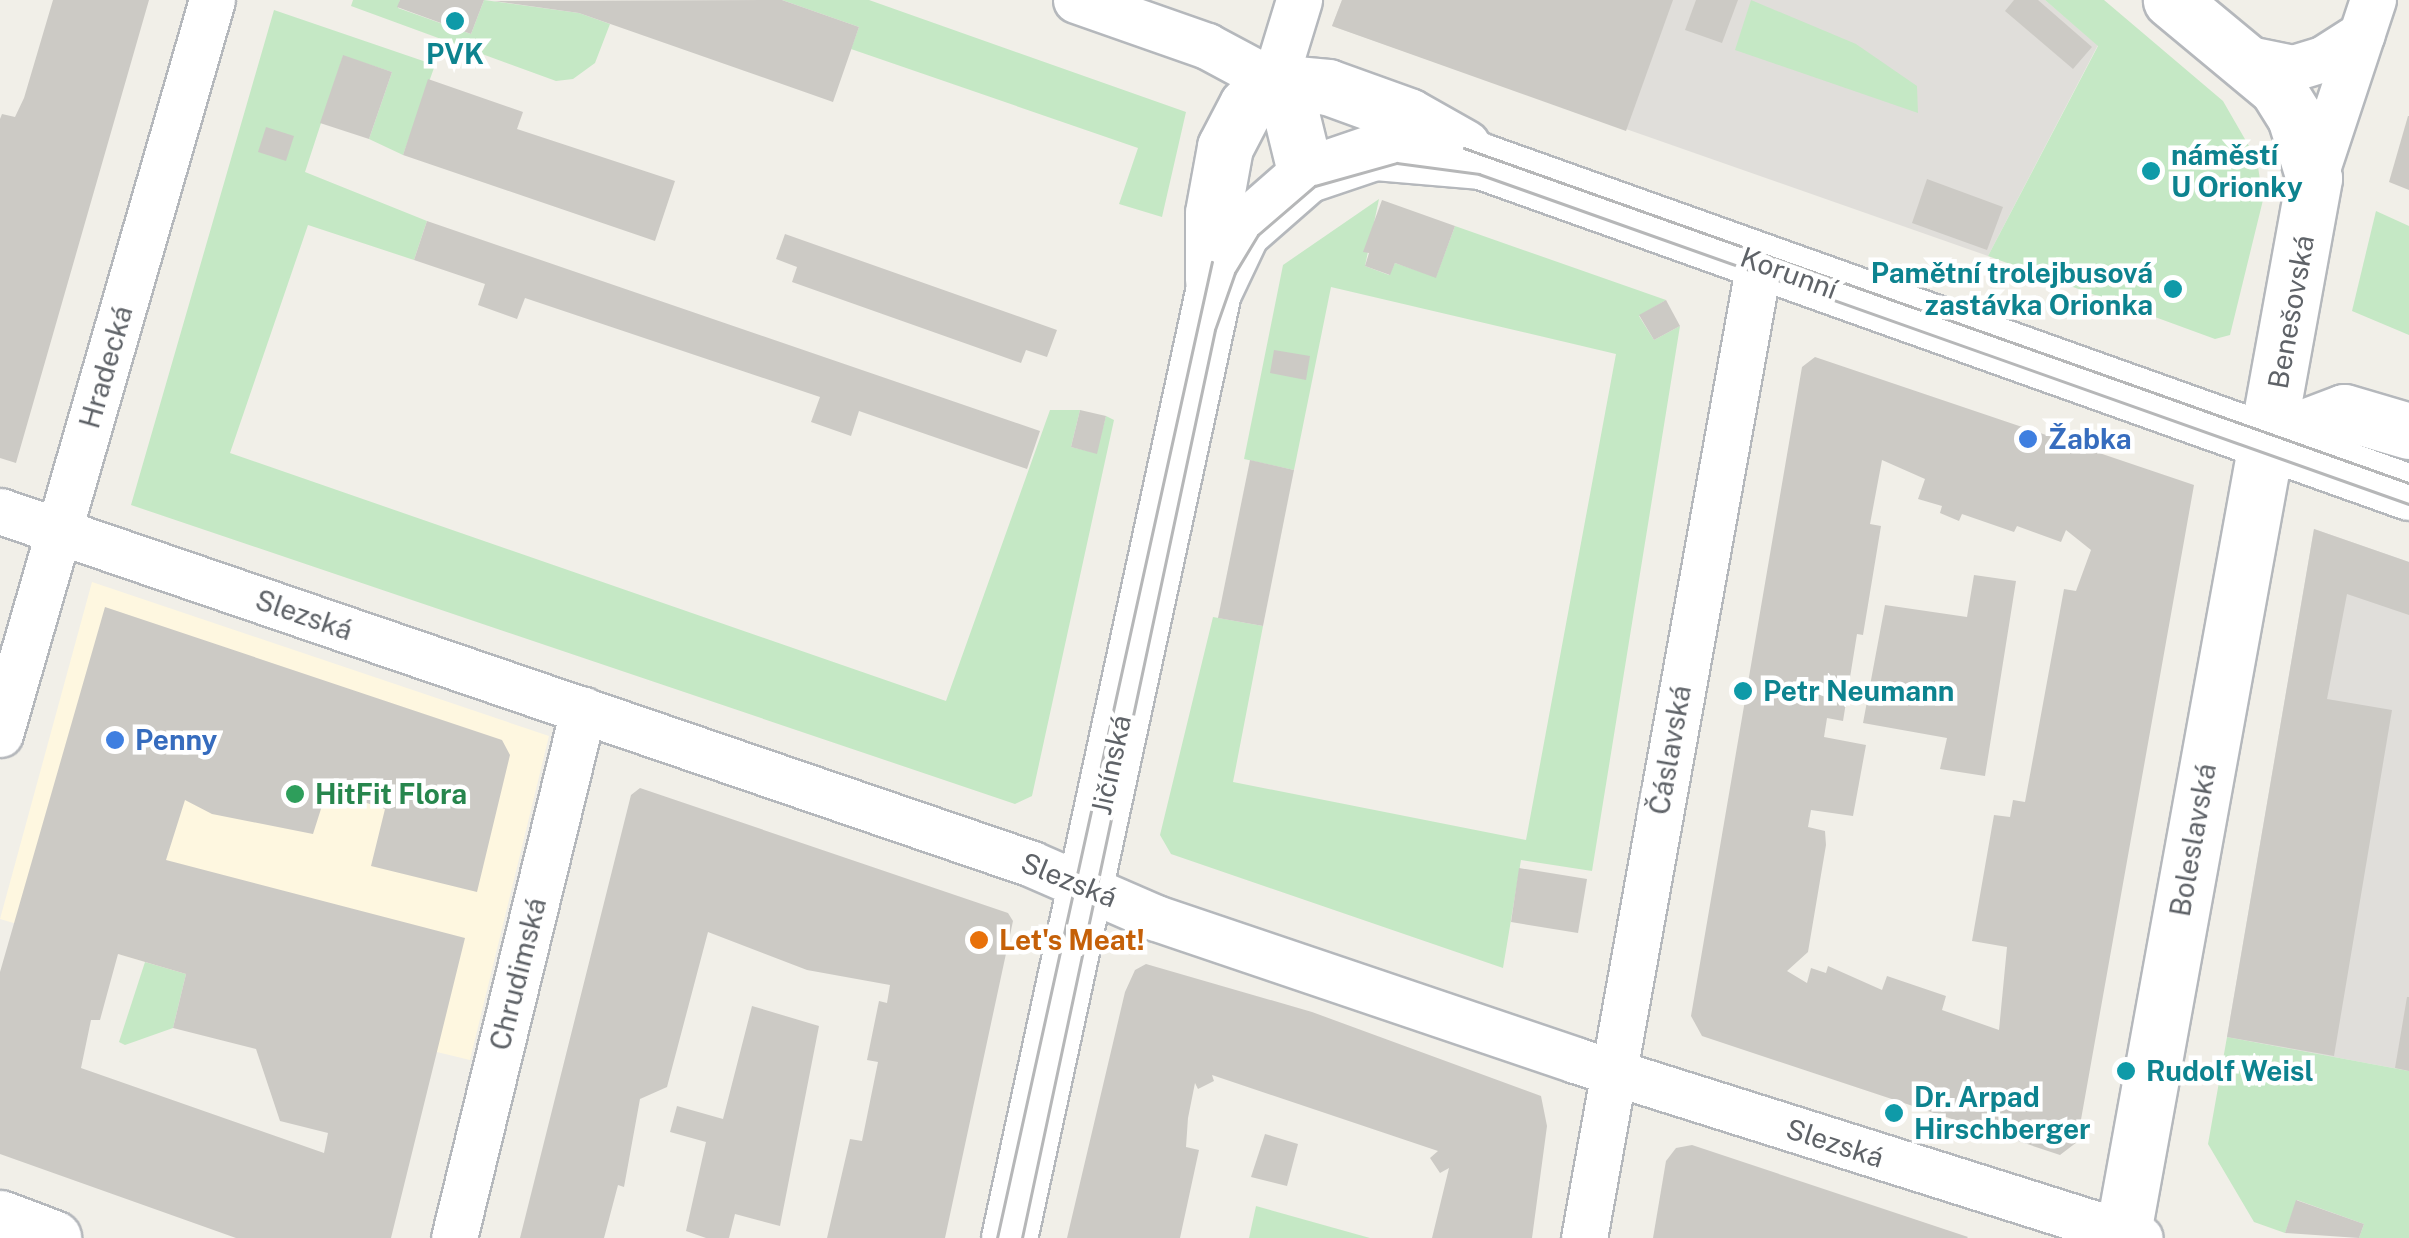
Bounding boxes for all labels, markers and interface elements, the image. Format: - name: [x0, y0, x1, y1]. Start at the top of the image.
- marker: PVK: [444, 10, 466, 32]
- place label: PVK: [426, 37, 484, 71]
- place label: náměstí U Orionky: [2171, 138, 2303, 204]
- marker: náměstí U Orionky: [2140, 160, 2162, 182]
- street label: Benešovská: [2261, 233, 2321, 391]
- street label: Korunní: [1736, 240, 1842, 306]
- place label: Pamětní trolejbusová zastávka Orionka: [1871, 256, 2153, 322]
- marker: Pamětní trolejbusová zastávka Orionka: [2162, 278, 2184, 300]
- street label: Hradecká: [73, 302, 139, 432]
- place label: Žabka: [2048, 422, 2132, 456]
- marker: Žabka: [2017, 428, 2039, 450]
- street label: Slezská: [251, 583, 357, 647]
- place label: Petr Neumann: [1763, 674, 1954, 708]
- marker: Petr Neumann: [1732, 680, 1754, 702]
- street label: Čáslavská: [1642, 683, 1698, 817]
- street label: Jičínská: [1084, 712, 1138, 818]
- place label: Penny: [135, 723, 217, 757]
- marker: Penny: [104, 729, 126, 751]
- street label: Boleslavská: [2163, 761, 2223, 919]
- place label: HitFit Flora: [315, 777, 467, 811]
- marker: HitFit Flora: [284, 783, 306, 805]
- street label: Slezská: [1016, 846, 1122, 914]
- street label: Chrudimská: [483, 894, 553, 1054]
- place label: Let's Meat!: [999, 923, 1145, 957]
- marker: Let's Meat!: [968, 929, 990, 951]
- place label: Rudolf Weisl: [2146, 1054, 2314, 1088]
- marker: Rudolf Weisl: [2115, 1060, 2137, 1082]
- place label: Dr. Arpad Hirschberger: [1914, 1080, 2091, 1146]
- marker: Dr. Arpad Hirschberger: [1883, 1102, 1905, 1124]
- street label: Slezská: [1782, 1111, 1888, 1175]

